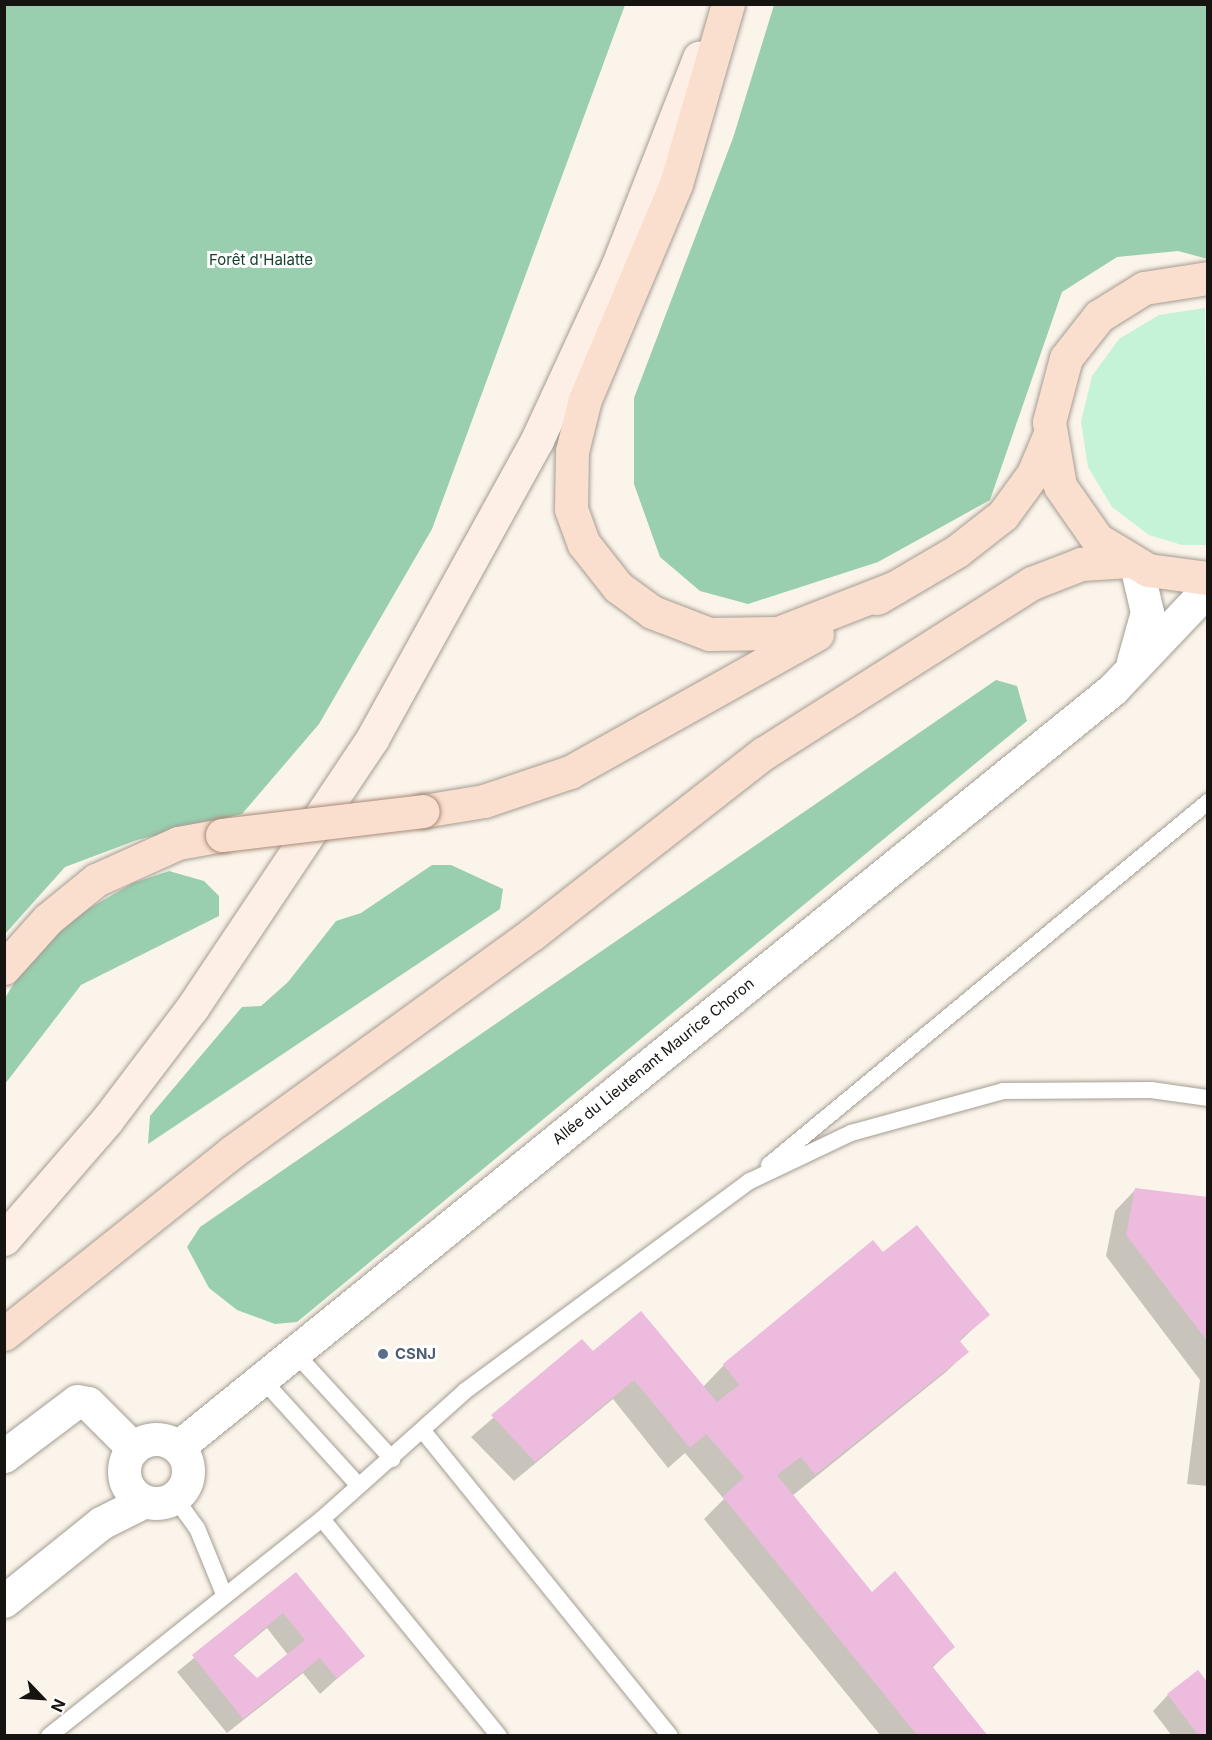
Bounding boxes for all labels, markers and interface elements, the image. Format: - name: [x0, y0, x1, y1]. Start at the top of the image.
- park label: Forêt d'Halatte: [209, 251, 313, 269]
- street label: Allée du Lieutenant Maurice Choron: [549, 974, 757, 1148]
- place label: CSNJ: [395, 1345, 436, 1363]
- marker: CSNJ: [376, 1347, 390, 1361]
- north arrow: [12, 1668, 72, 1728]
- text: N: [47, 1696, 70, 1715]

